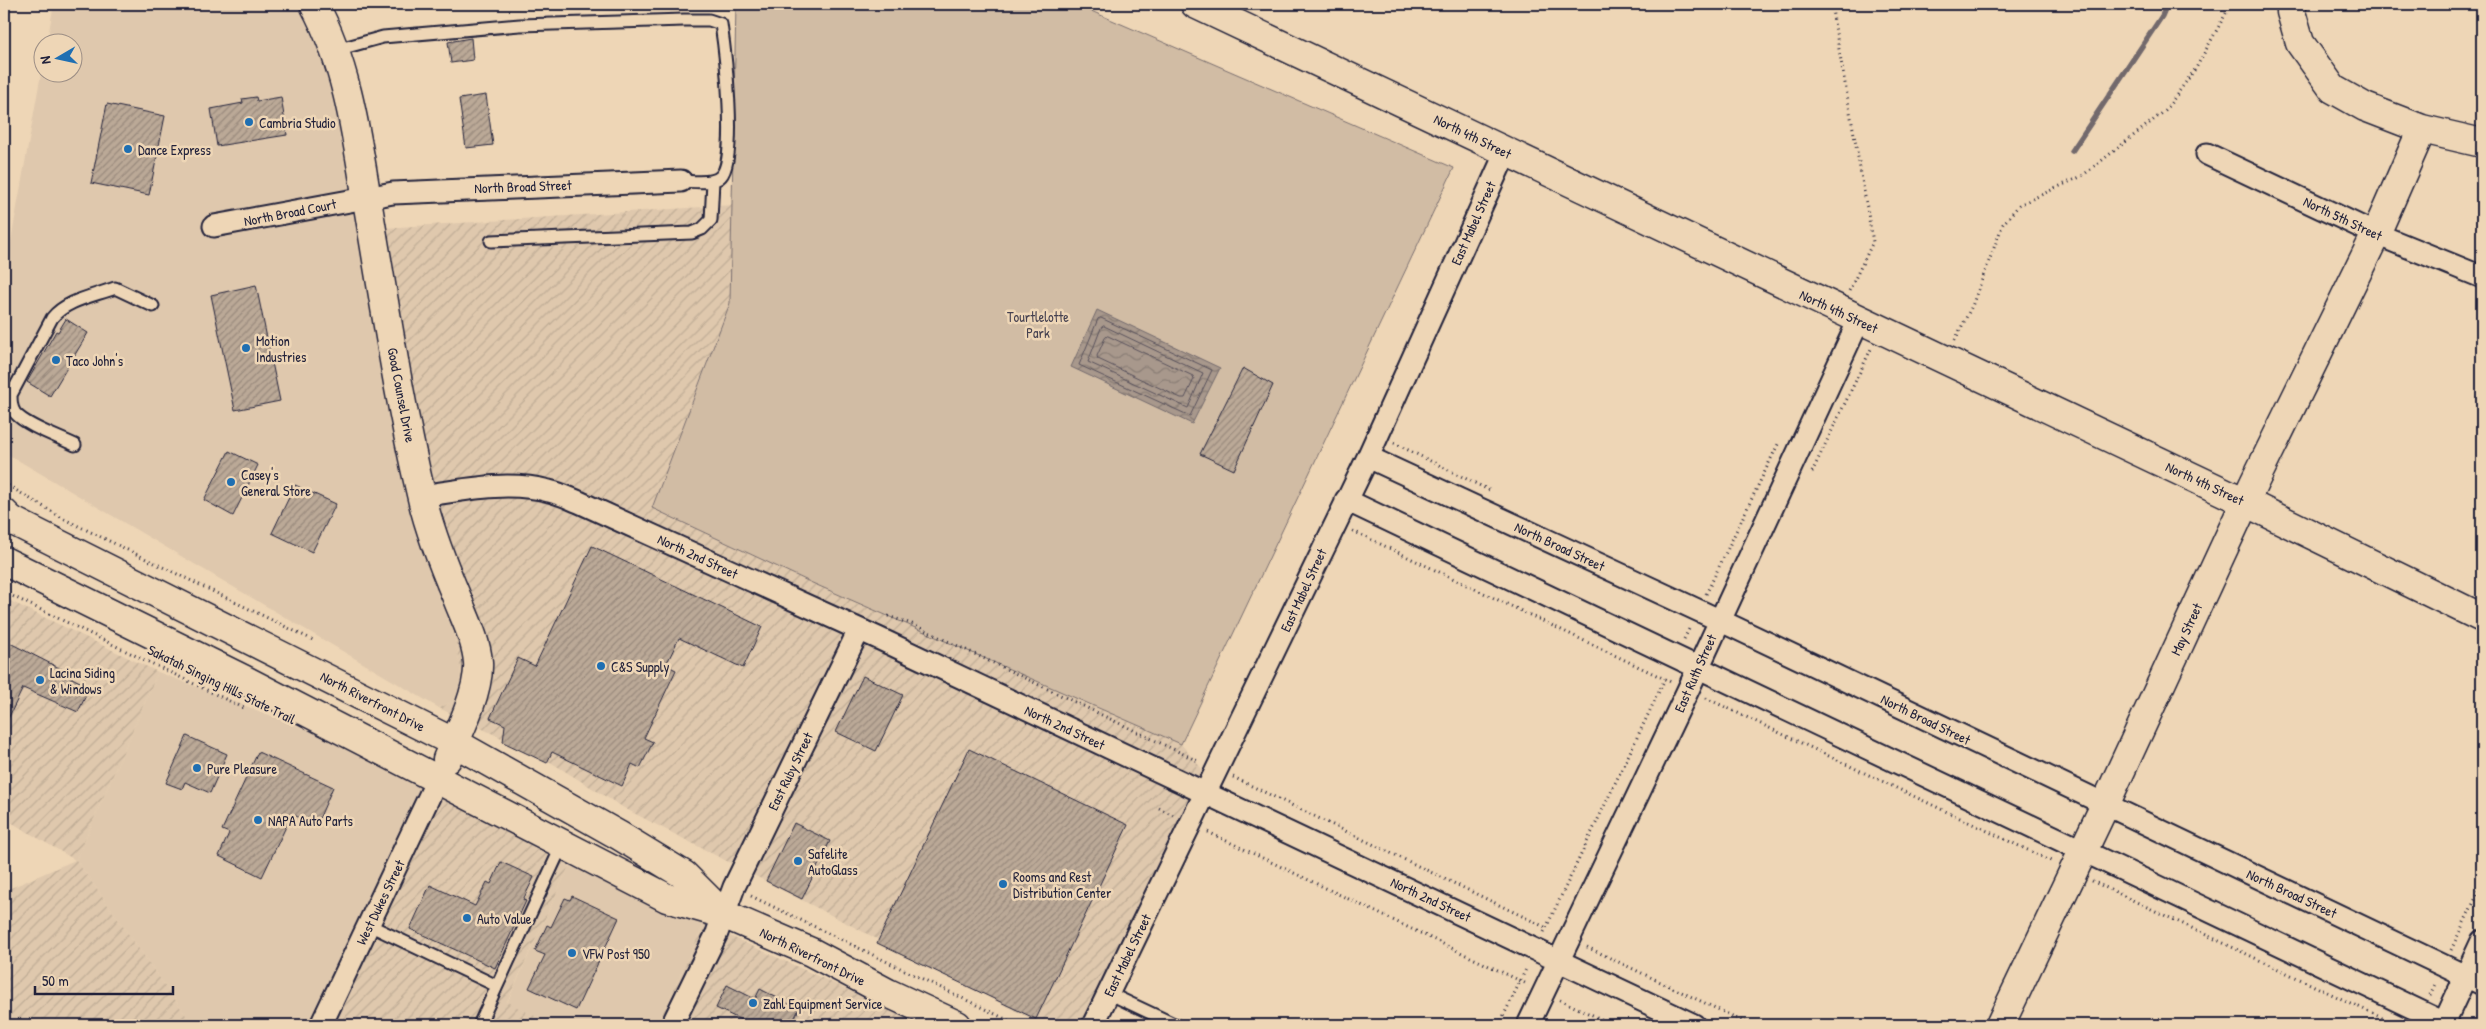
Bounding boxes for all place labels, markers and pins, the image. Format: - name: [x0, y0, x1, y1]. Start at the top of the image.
- place label: Cambria Studio: [259, 113, 336, 132]
- marker: Cambria Studio: [243, 116, 255, 128]
- place label: Dance Express: [138, 140, 211, 160]
- marker: Dance Express: [122, 143, 134, 155]
- place label: Motion Industries: [256, 331, 306, 366]
- marker: Motion Industries: [240, 342, 252, 354]
- place label: Taco John's: [66, 351, 123, 370]
- marker: Taco John's: [50, 354, 62, 366]
- place label: Casey's General Store: [241, 465, 311, 500]
- marker: Casey's General Store: [225, 476, 237, 488]
- place label: C&S Supply: [611, 657, 669, 677]
- marker: C&S Supply: [595, 660, 607, 672]
- place label: Lacina Siding & Windows: [50, 663, 115, 698]
- marker: Lacina Siding & Windows: [34, 674, 46, 686]
- place label: Pure Pleasure: [207, 759, 277, 778]
- marker: Pure Pleasure: [191, 762, 203, 774]
- place label: NAPA Auto Parts: [268, 811, 353, 830]
- marker: NAPA Auto Parts: [252, 814, 264, 826]
- place label: Safelite AutoGlass: [808, 844, 858, 879]
- marker: Safelite AutoGlass: [792, 855, 804, 867]
- place label: Rooms and Rest Distribution Center: [1013, 867, 1112, 902]
- marker: Rooms and Rest Distribution Center: [997, 878, 1009, 890]
- place label: Auto Value: [477, 909, 532, 928]
- marker: Auto Value: [461, 912, 473, 924]
- place label: VFW Post 950: [582, 944, 650, 963]
- marker: VFW Post 950: [566, 947, 578, 959]
- place label: Zahl Equipment Service: [763, 994, 883, 1014]
- marker: Zahl Equipment Service: [747, 997, 759, 1009]

